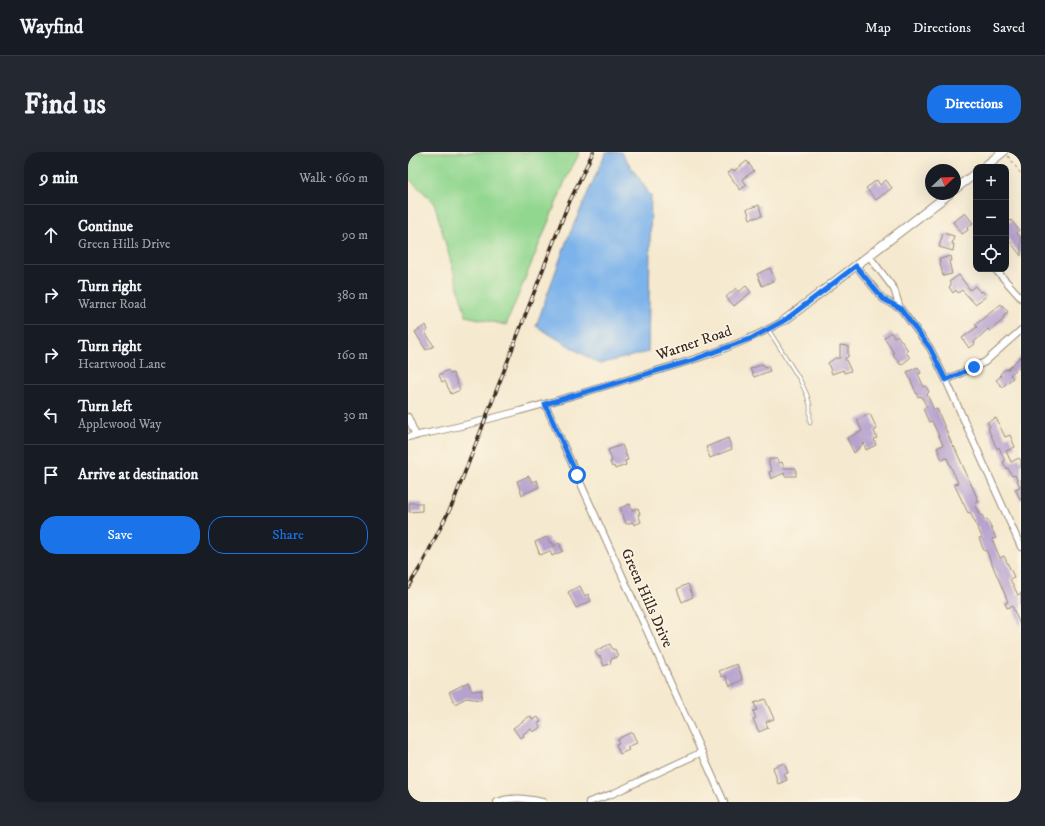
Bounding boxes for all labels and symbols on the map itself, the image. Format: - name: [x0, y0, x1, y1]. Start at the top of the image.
- north arrow: [925, 164, 961, 200]
- street label: Warner Road: [653, 321, 735, 365]
- route end: [965, 358, 983, 376]
- route start: [568, 466, 586, 484]
- street label: Green Hills Drive: [617, 545, 677, 651]

